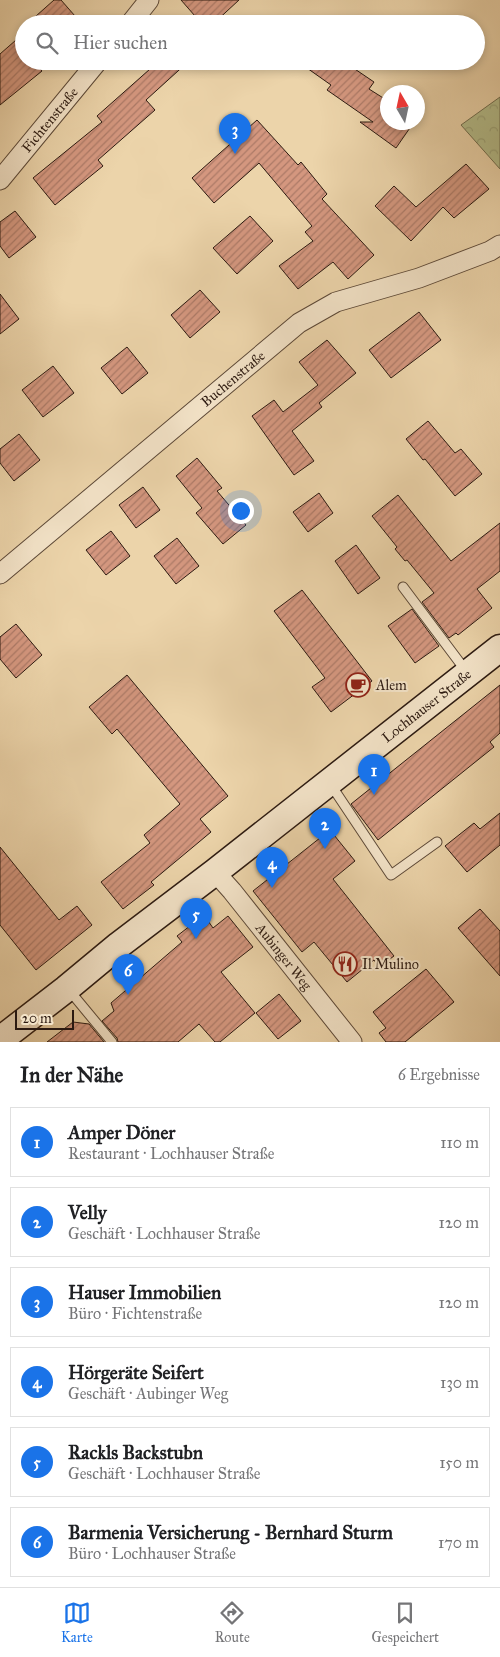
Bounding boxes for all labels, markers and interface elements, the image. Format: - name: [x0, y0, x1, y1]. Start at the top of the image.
- search box: [15, 15, 485, 70]
- icon: search: [33, 29, 61, 57]
- text: Hier suchen: [73, 31, 167, 54]
- street label: Fichtenstraße: [18, 84, 81, 156]
- north arrow: [380, 85, 425, 130]
- pin: 3: [219, 113, 251, 154]
- street label: Buchenstraße: [197, 347, 268, 410]
- your location: [228, 498, 254, 524]
- street label: Lochhauser Straße: [379, 665, 475, 746]
- cafe icon: Alem: [345, 672, 371, 698]
- place label: Alem: [375, 677, 407, 694]
- pin: 1: [358, 754, 390, 795]
- pin: 2: [309, 808, 341, 849]
- pin: 4: [256, 847, 288, 888]
- pin: 5: [180, 898, 212, 939]
- street label: Aubinger Weg: [252, 919, 316, 994]
- restaurant icon: Il Mulino: [332, 951, 358, 977]
- pin: 6: [112, 954, 144, 995]
- place label: Il Mulino: [362, 956, 419, 973]
- scale bar: [15, 1007, 74, 1030]
- text: 20 m: [22, 1010, 52, 1027]
- text: In der Nähe: [20, 1062, 123, 1088]
- text: 6 Ergebnisse: [398, 1065, 480, 1084]
- text: Amper Döner: [68, 1121, 175, 1144]
- text: 1: [34, 1133, 40, 1152]
- text: 110 m: [440, 1133, 479, 1152]
- text: Restaurant · Lochhauser Straße: [68, 1144, 274, 1163]
- text: Velly: [68, 1201, 107, 1224]
- text: 2: [33, 1213, 41, 1232]
- text: 120 m: [439, 1213, 479, 1232]
- text: Geschäft · Lochhauser Straße: [68, 1224, 260, 1243]
- text: Hauser Immobilien: [68, 1281, 221, 1304]
- text: 3: [34, 1293, 40, 1312]
- text: 120 m: [439, 1293, 479, 1312]
- text: Büro · Fichtenstraße: [68, 1304, 202, 1323]
- text: Hörgeräte Seifert: [68, 1361, 204, 1384]
- text: 4: [33, 1373, 41, 1392]
- text: 130 m: [440, 1373, 479, 1392]
- text: Geschäft · Aubinger Weg: [68, 1384, 228, 1403]
- text: Rackls Backstubn: [68, 1441, 203, 1464]
- text: 5: [33, 1453, 41, 1472]
- text: 150 m: [439, 1453, 479, 1472]
- text: Geschäft · Lochhauser Straße: [68, 1464, 260, 1483]
- text: Barmenia Versicherung - Bernhard Sturm: [68, 1521, 393, 1544]
- text: 6: [33, 1533, 41, 1552]
- text: 170 m: [438, 1533, 479, 1552]
- text: Büro · Lochhauser Straße: [68, 1544, 236, 1563]
- tab: Karte: [61, 1599, 93, 1646]
- tab: Route: [215, 1599, 250, 1646]
- tab: Gespeichert: [372, 1599, 439, 1646]

